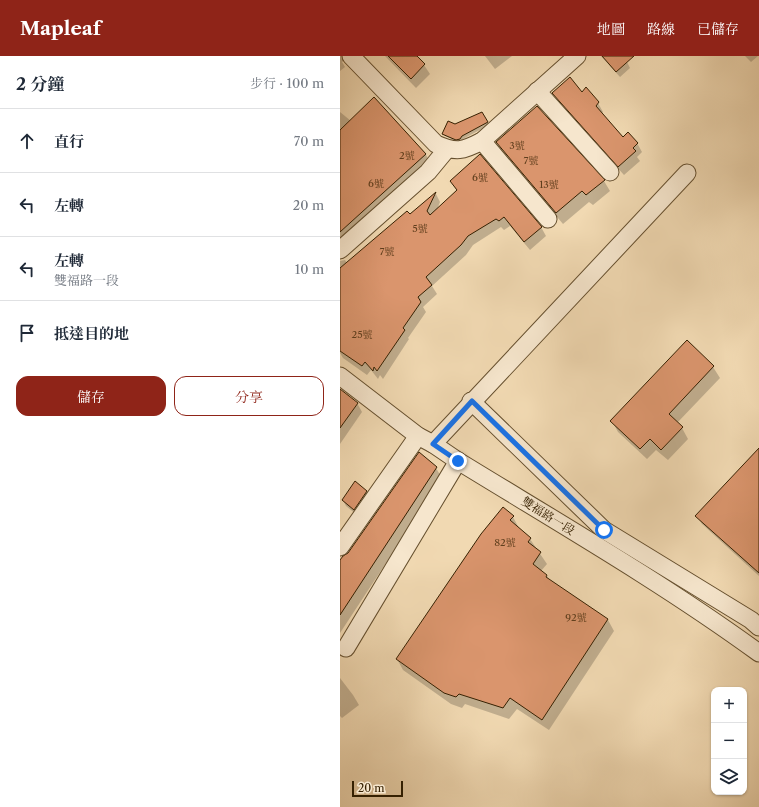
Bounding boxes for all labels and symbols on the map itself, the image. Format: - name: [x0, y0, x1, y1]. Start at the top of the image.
- house number: 3號: [509, 139, 525, 152]
- house number: 2號: [399, 149, 415, 162]
- house number: 7號: [524, 154, 538, 167]
- house number: 6號: [472, 171, 488, 184]
- house number: 6號: [368, 177, 384, 190]
- house number: 13號: [539, 178, 559, 191]
- house number: 5號: [412, 222, 428, 235]
- house number: 7號: [380, 245, 394, 258]
- house number: 25號: [351, 328, 373, 341]
- route end: [449, 452, 467, 470]
- street label: 雙福路一段: [519, 493, 578, 538]
- route start: [595, 521, 613, 539]
- house number: 82號: [494, 536, 516, 549]
- house number: 92號: [565, 611, 587, 624]
- scale bar: [352, 779, 403, 798]

